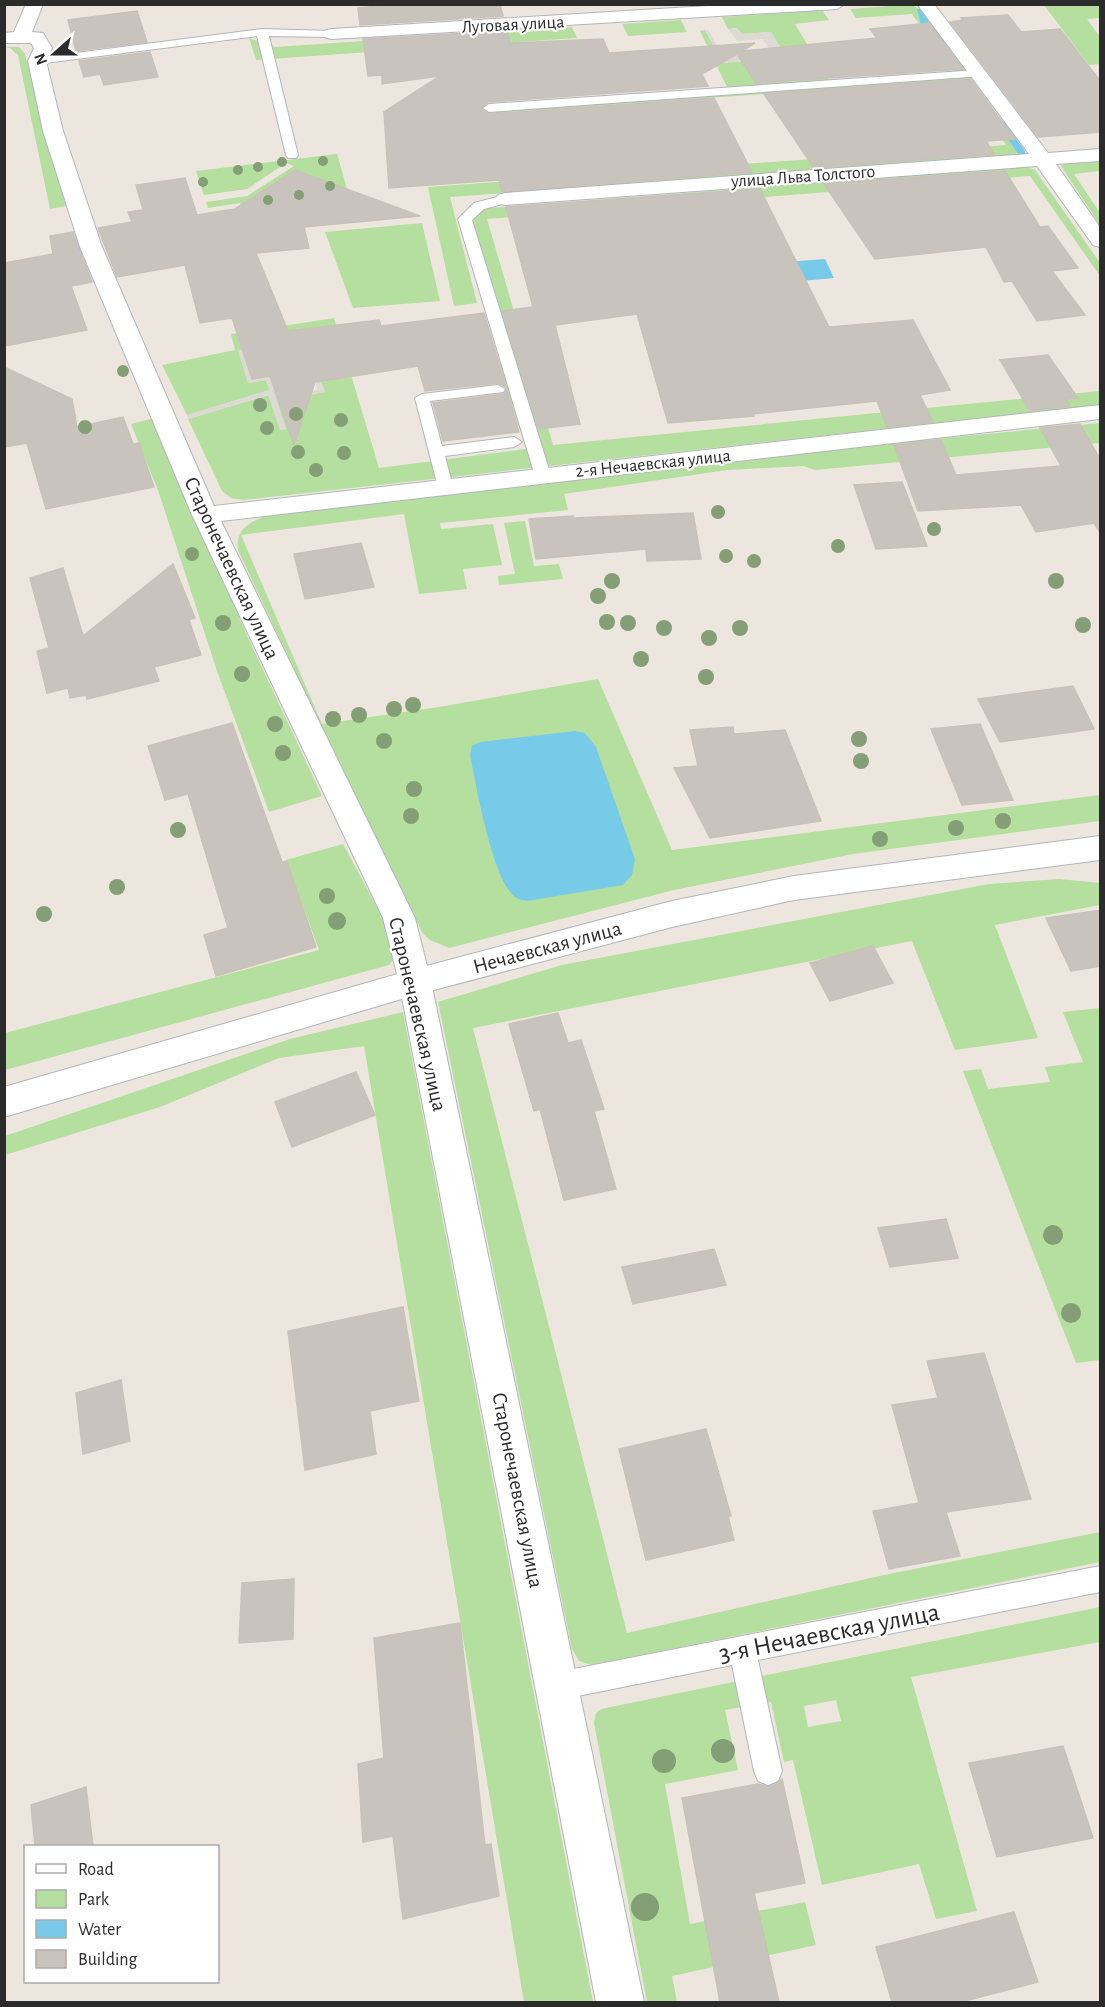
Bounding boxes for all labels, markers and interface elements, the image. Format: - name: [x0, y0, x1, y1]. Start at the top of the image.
- street label: Луговая улица: [461, 13, 565, 37]
- north arrow: [24, 24, 84, 84]
- text: N: [31, 51, 50, 67]
- street label: улица Льва Толстого: [729, 163, 876, 191]
- street label: 2-я Нечаевская улица: [575, 447, 732, 481]
- street label: Старонечаевская улица: [180, 474, 283, 663]
- street label: Старонечаевская улица: [385, 915, 450, 1114]
- street label: Нечаевская улица: [471, 917, 624, 977]
- street label: Старонечаевская улица: [488, 1391, 547, 1590]
- street label: 3-я Нечаевская улица: [717, 1599, 942, 1667]
- legend: [24, 1845, 219, 1983]
- text: Road: [78, 1861, 114, 1879]
- text: Park: [78, 1891, 110, 1909]
- text: Water: [78, 1921, 121, 1939]
- text: Building: [78, 1951, 138, 1969]

